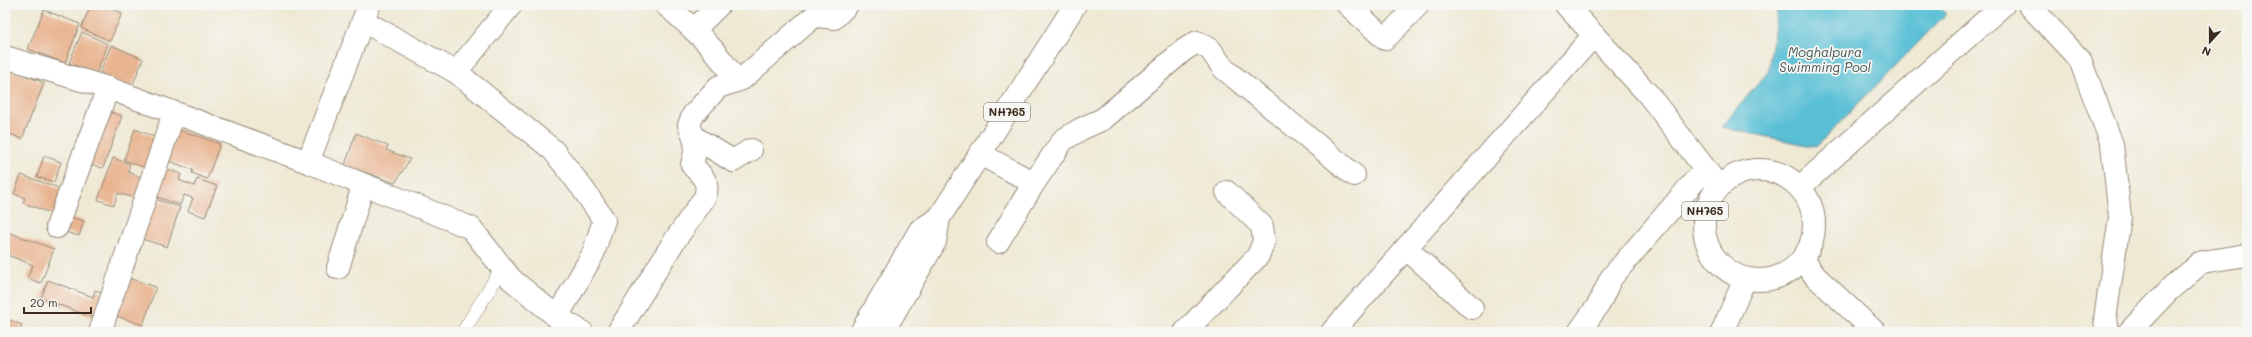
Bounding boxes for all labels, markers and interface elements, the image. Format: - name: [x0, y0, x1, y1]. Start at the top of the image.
- north arrow: [2190, 22, 2230, 62]
- water label: Moghalpura Swimming Pool: [1779, 43, 1872, 75]
- text: N: [2200, 43, 2213, 60]
- road number: NH765: [984, 103, 1030, 121]
- road number: NH765: [1682, 202, 1728, 220]
- scale bar: [24, 289, 91, 315]
- text: 20 m: [30, 294, 58, 310]

